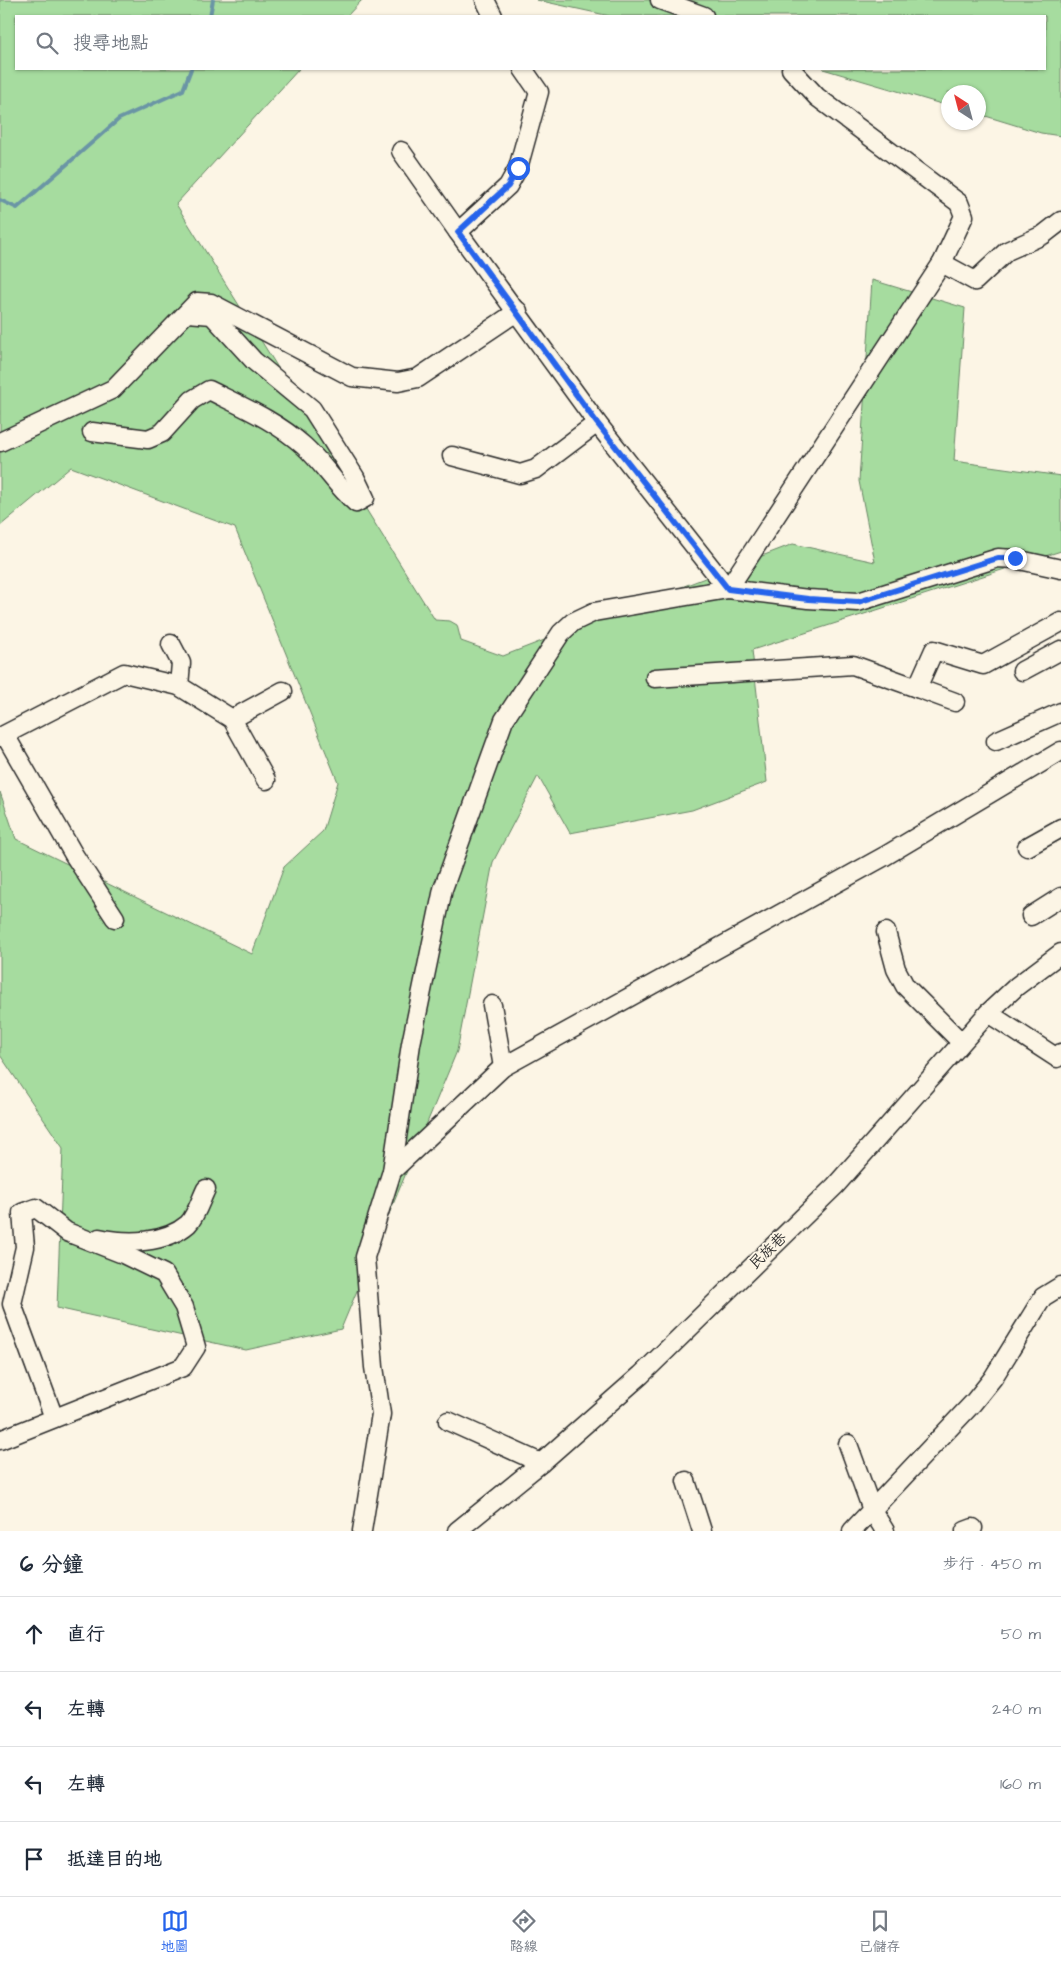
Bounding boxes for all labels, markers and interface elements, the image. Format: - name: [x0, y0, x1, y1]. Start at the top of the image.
- search box: [15, 15, 1046, 70]
- icon: search: [33, 29, 61, 57]
- text: 搜尋地點: [73, 30, 149, 57]
- north arrow: [941, 85, 986, 130]
- route start: [507, 157, 530, 180]
- route end: [1004, 547, 1027, 570]
- street label: 民族巷: [745, 1228, 791, 1274]
- text: 6 分鐘: [20, 1550, 84, 1579]
- text: 步行 · 450 m: [943, 1553, 1041, 1575]
- icon: ahead: [20, 1620, 48, 1648]
- text: 直行: [67, 1621, 105, 1648]
- text: 50 m: [1001, 1623, 1041, 1645]
- icon: left: [20, 1695, 48, 1723]
- text: 左轉: [67, 1696, 105, 1723]
- text: 240 m: [992, 1698, 1041, 1720]
- icon: left: [20, 1770, 48, 1798]
- text: 左轉: [67, 1771, 105, 1798]
- text: 160 m: [1000, 1773, 1041, 1795]
- icon: arrive: [20, 1845, 48, 1873]
- text: 抵達目的地: [67, 1846, 162, 1873]
- tab: 地圖: [161, 1907, 189, 1957]
- tab: 路線: [510, 1907, 538, 1957]
- tab: 已儲存: [859, 1907, 901, 1957]

